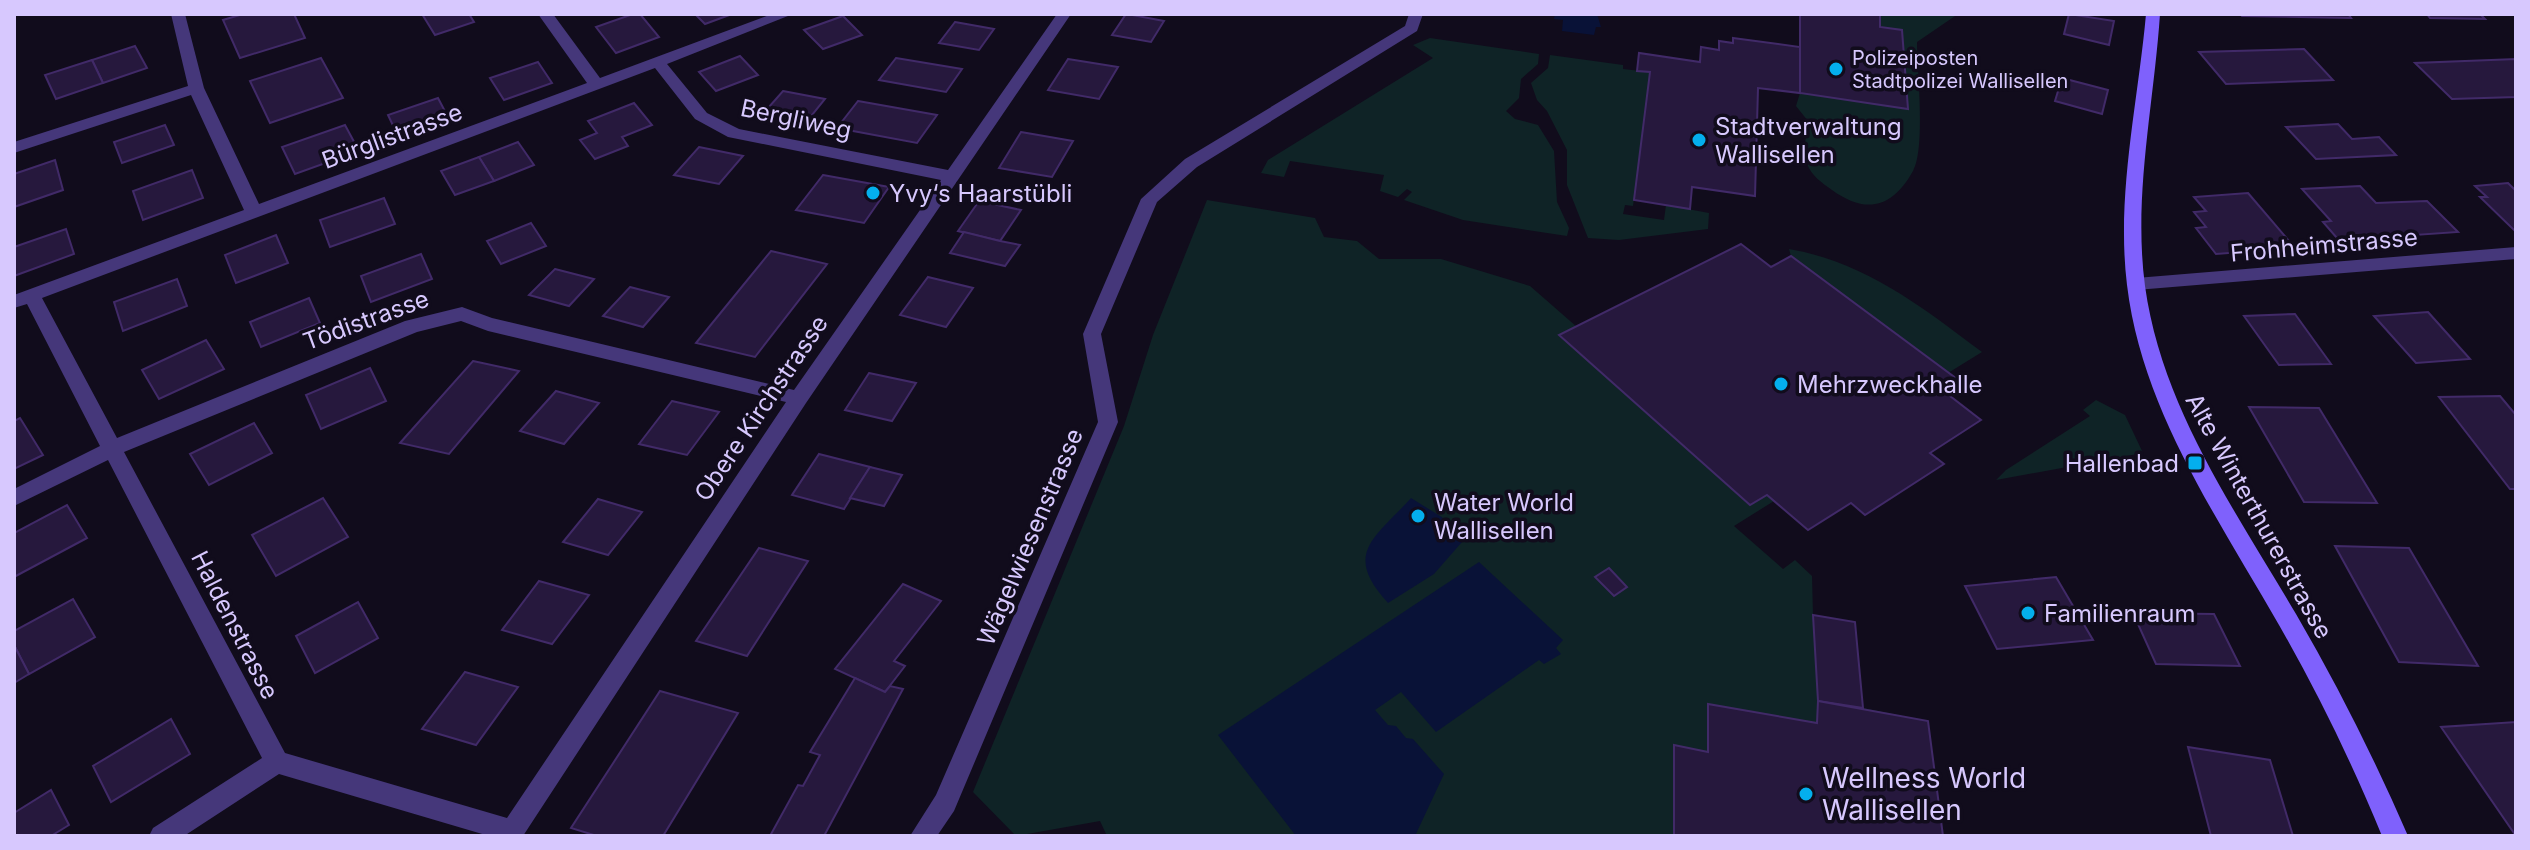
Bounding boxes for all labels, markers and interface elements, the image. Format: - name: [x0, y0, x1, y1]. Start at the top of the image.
- place label: Polizeiposten Stadtpolizei Wallisellen: [1852, 46, 2068, 93]
- marker: Polizeiposten Stadtpolizei Wallisellen: [1827, 60, 1845, 78]
- street label: Bergliweg: [738, 93, 854, 145]
- street label: Bürglistrasse: [318, 97, 466, 175]
- place label: Stadtverwaltung Wallisellen: [1715, 112, 1902, 169]
- marker: Stadtverwaltung Wallisellen: [1690, 131, 1708, 149]
- place label: Yvy‘s Haarstübli: [889, 179, 1072, 208]
- marker: Yvy‘s Haarstübli: [864, 184, 882, 202]
- street label: Frohheimstrasse: [2229, 222, 2419, 268]
- street label: Tödistrasse: [299, 284, 433, 356]
- street label: Obere Kirchstrasse: [688, 310, 834, 506]
- place label: Mehrzweckhalle: [1797, 370, 1983, 399]
- marker: Mehrzweckhalle: [1772, 375, 1790, 393]
- street label: Alte Winterthurerstrasse: [2179, 388, 2339, 644]
- street label: Wägelwiesenstrasse: [971, 424, 1089, 650]
- place label: Hallenbad: [2065, 449, 2179, 478]
- marker: Hallenbad: [2186, 454, 2204, 472]
- place label: Water World Wallisellen: [1434, 488, 1574, 545]
- marker: Water World Wallisellen: [1409, 507, 1427, 525]
- street label: Haldenstrasse: [185, 546, 285, 704]
- place label: Familienraum: [2044, 599, 2195, 628]
- marker: Familienraum: [2019, 604, 2037, 622]
- place label: Wellness World Wallisellen: [1822, 761, 2026, 827]
- marker: Wellness World Wallisellen: [1797, 785, 1815, 803]

